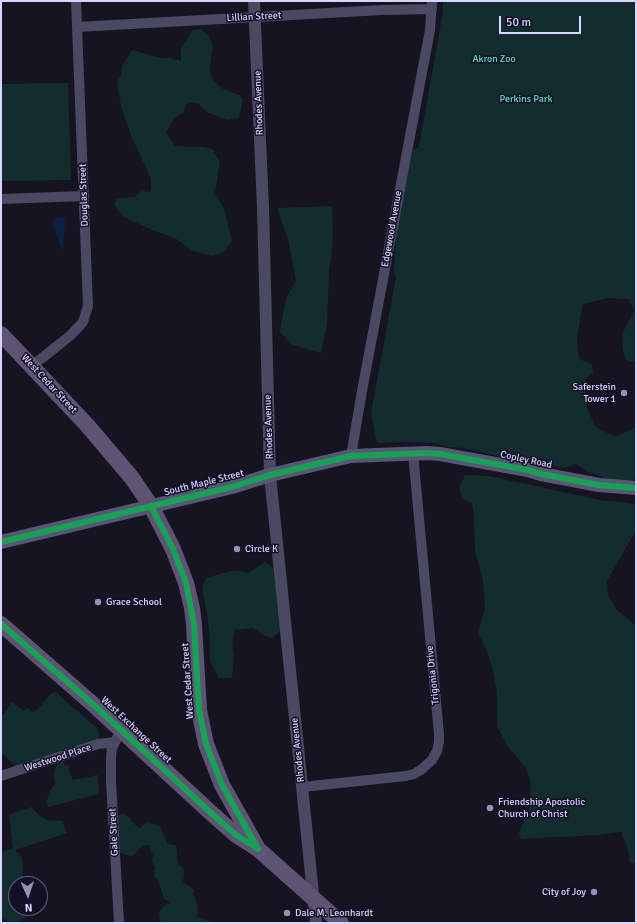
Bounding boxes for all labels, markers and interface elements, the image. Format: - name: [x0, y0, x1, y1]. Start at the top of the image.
- scale bar: [501, 8, 583, 34]
- street label: Lillian Street: [226, 10, 282, 24]
- text: 50 m: [506, 15, 531, 30]
- park label: Akron Zoo: [472, 53, 516, 65]
- street label: Rhodes Avenue: [252, 70, 266, 136]
- park label: Perkins Park: [500, 93, 552, 105]
- street label: Douglas Street: [77, 163, 91, 227]
- street label: Edgewood Avenue: [379, 190, 405, 268]
- street label: West Cedar Street: [19, 352, 79, 416]
- place label: Saferstein Tower 1: [572, 381, 616, 404]
- marker: Saferstein Tower 1: [619, 388, 629, 398]
- street label: Rhodes Avenue: [262, 394, 276, 460]
- street label: Copley Road: [499, 449, 553, 471]
- street label: South Maple Street: [163, 467, 245, 499]
- place label: Circle K: [245, 543, 278, 555]
- marker: Circle K: [232, 544, 242, 554]
- place label: Grace School: [106, 596, 162, 608]
- marker: Grace School: [93, 597, 103, 607]
- street label: West Cedar Street: [179, 642, 197, 720]
- street label: Trigonia Drive: [424, 645, 442, 705]
- street label: West Exchange Street: [98, 694, 174, 766]
- street label: Rhodes Avenue: [289, 717, 307, 783]
- street label: Westwood Place: [23, 742, 93, 774]
- place label: Friendship Apostolic Church of Christ: [498, 796, 585, 820]
- marker: Friendship Apostolic Church of Christ: [485, 803, 495, 813]
- street label: Gale Street: [107, 808, 121, 856]
- north arrow: [8, 876, 48, 916]
- place label: City of Joy: [542, 886, 586, 898]
- marker: City of Joy: [589, 887, 599, 897]
- text: N: [24, 901, 33, 914]
- place label: Dale M. Leonhardt: [295, 907, 373, 919]
- marker: Dale M. Leonhardt: [282, 908, 292, 918]

